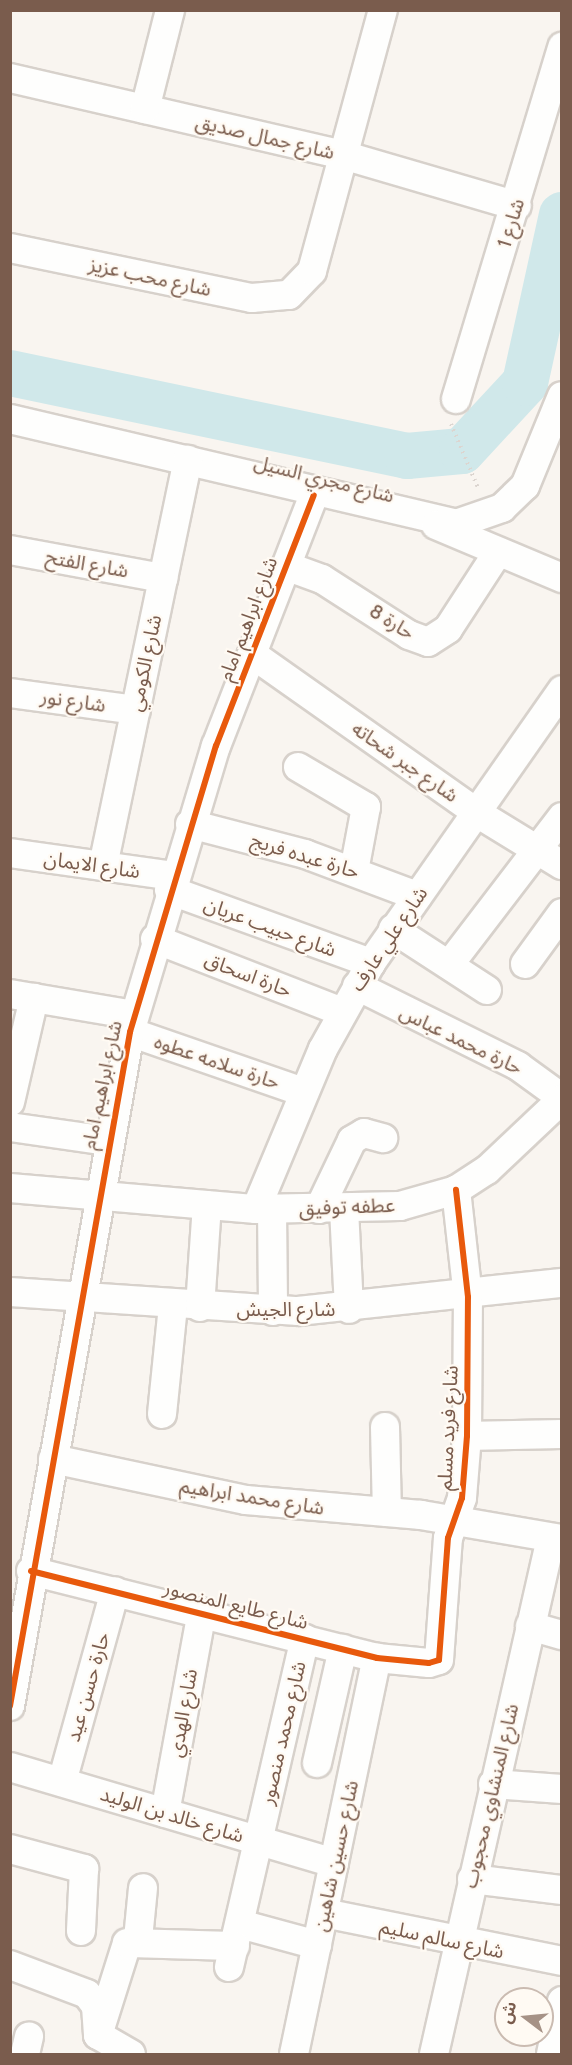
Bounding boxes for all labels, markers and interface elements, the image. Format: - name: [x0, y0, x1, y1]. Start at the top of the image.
- street label: شارع جمال صديق: [193, 109, 337, 165]
- street label: شارع 1: [492, 196, 530, 250]
- street label: شارع محب عزيز: [87, 252, 213, 302]
- street label: شارع مجري السيل: [252, 450, 396, 508]
- street label: شارع الفتح: [44, 545, 130, 583]
- street label: شارع ابراهيم امام: [213, 553, 283, 685]
- street label: حارة 8: [365, 599, 419, 645]
- street label: شارع الكومي: [123, 612, 167, 714]
- street label: شارع نور: [39, 685, 107, 717]
- street label: شارع جبر شحاته: [347, 716, 463, 808]
- street label: حارة عبده فريج: [248, 828, 362, 884]
- street label: شارع الايمان: [42, 846, 142, 884]
- street label: شارع علي عارف: [345, 882, 433, 996]
- street label: شارع حبيب عريان: [201, 892, 339, 962]
- street label: حارة اسحاق: [201, 947, 295, 1003]
- street label: حارة محمد عباس: [396, 1000, 526, 1080]
- street label: شارع ابراهيم امام: [77, 1018, 127, 1152]
- street label: حارة سلامه عطوه: [151, 1029, 283, 1095]
- street label: عطفه توفيق: [298, 1193, 396, 1221]
- street label: شارع الجيش: [236, 1297, 336, 1321]
- street label: شارع فريد مسلم: [433, 1365, 463, 1491]
- street label: شارع محمد ابراهيم: [178, 1474, 326, 1520]
- street label: شارع طايع المنصور: [161, 1575, 311, 1635]
- street label: حارة حسن عيد: [61, 1629, 115, 1745]
- street label: شارع محمد منصور: [255, 1659, 311, 1807]
- street label: شارع الهدي: [163, 1667, 203, 1759]
- street label: شارع المنشاوي محجوب: [458, 1701, 524, 1891]
- street label: شارع حسين شاهين: [308, 1778, 364, 1934]
- street label: شارع خالد بن الوليد: [97, 1782, 247, 1848]
- street label: شارع سالم سليم: [378, 1914, 506, 1964]
- north arrow: [494, 1987, 554, 2047]
- text: ش: [496, 1999, 520, 2026]

